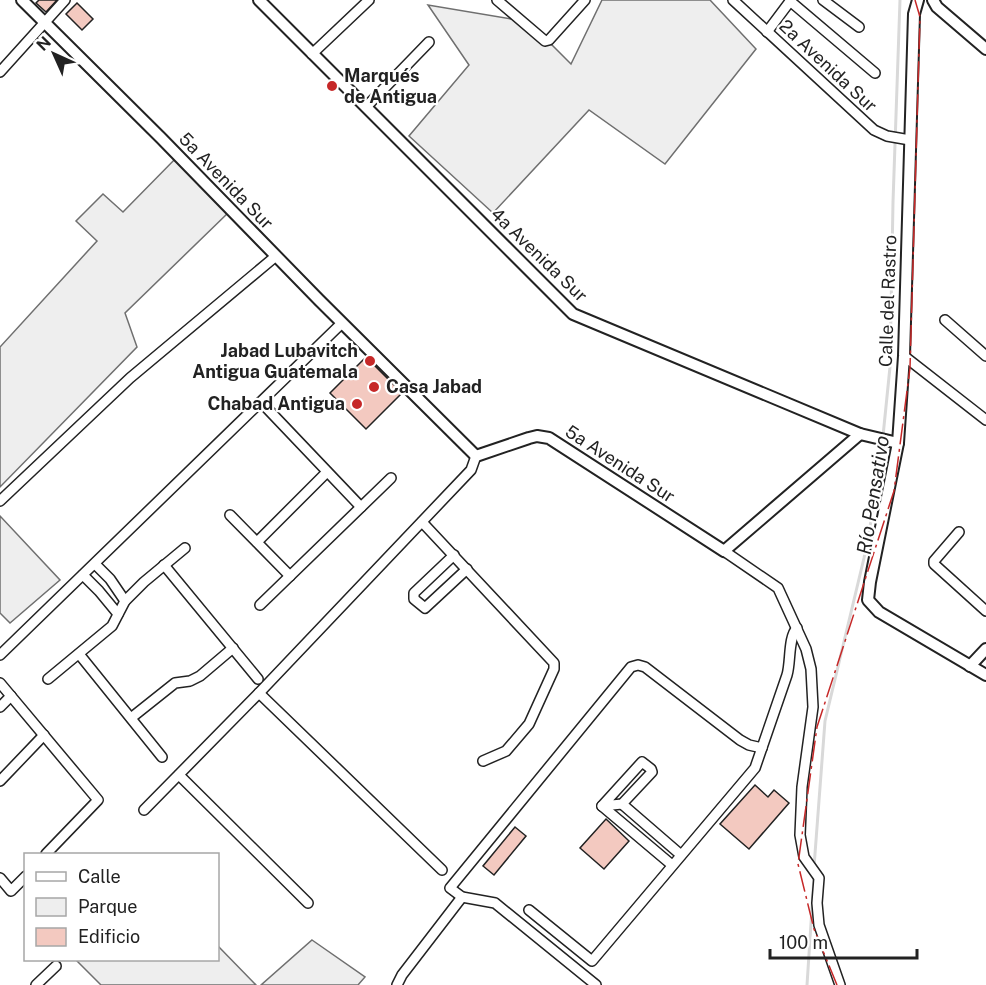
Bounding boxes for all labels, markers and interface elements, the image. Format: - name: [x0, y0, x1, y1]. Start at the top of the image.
- street label: 2a Avenida Sur: [775, 15, 881, 116]
- north arrow: [24, 24, 84, 84]
- text: N: [33, 33, 55, 55]
- place label: Marqués de Antigua: [344, 65, 437, 107]
- marker: Marqués de Antigua: [325, 79, 339, 93]
- street label: 5a Avenida Sur: [175, 128, 278, 233]
- street label: 4a Avenida Sur: [487, 203, 592, 306]
- street label: Calle del Rastro: [875, 235, 900, 367]
- place label: Jabad Lubavitch Antigua Guatemala: [192, 340, 358, 382]
- marker: Jabad Lubavitch Antigua Guatemala: [363, 354, 377, 368]
- place label: Casa Jabad: [386, 376, 482, 397]
- marker: Casa Jabad: [367, 380, 381, 394]
- place label: Chabad Antigua: [207, 393, 345, 414]
- marker: Chabad Antigua: [350, 397, 364, 411]
- street label: 5a Avenida Sur: [562, 420, 679, 507]
- water label: Río Pensativo: [852, 434, 894, 556]
- legend: [24, 853, 219, 961]
- text: Calle: [78, 866, 121, 887]
- text: Parque: [78, 896, 138, 917]
- scale bar: [770, 922, 917, 960]
- text: Edificio: [78, 926, 140, 947]
- text: 100 m: [779, 932, 828, 953]

